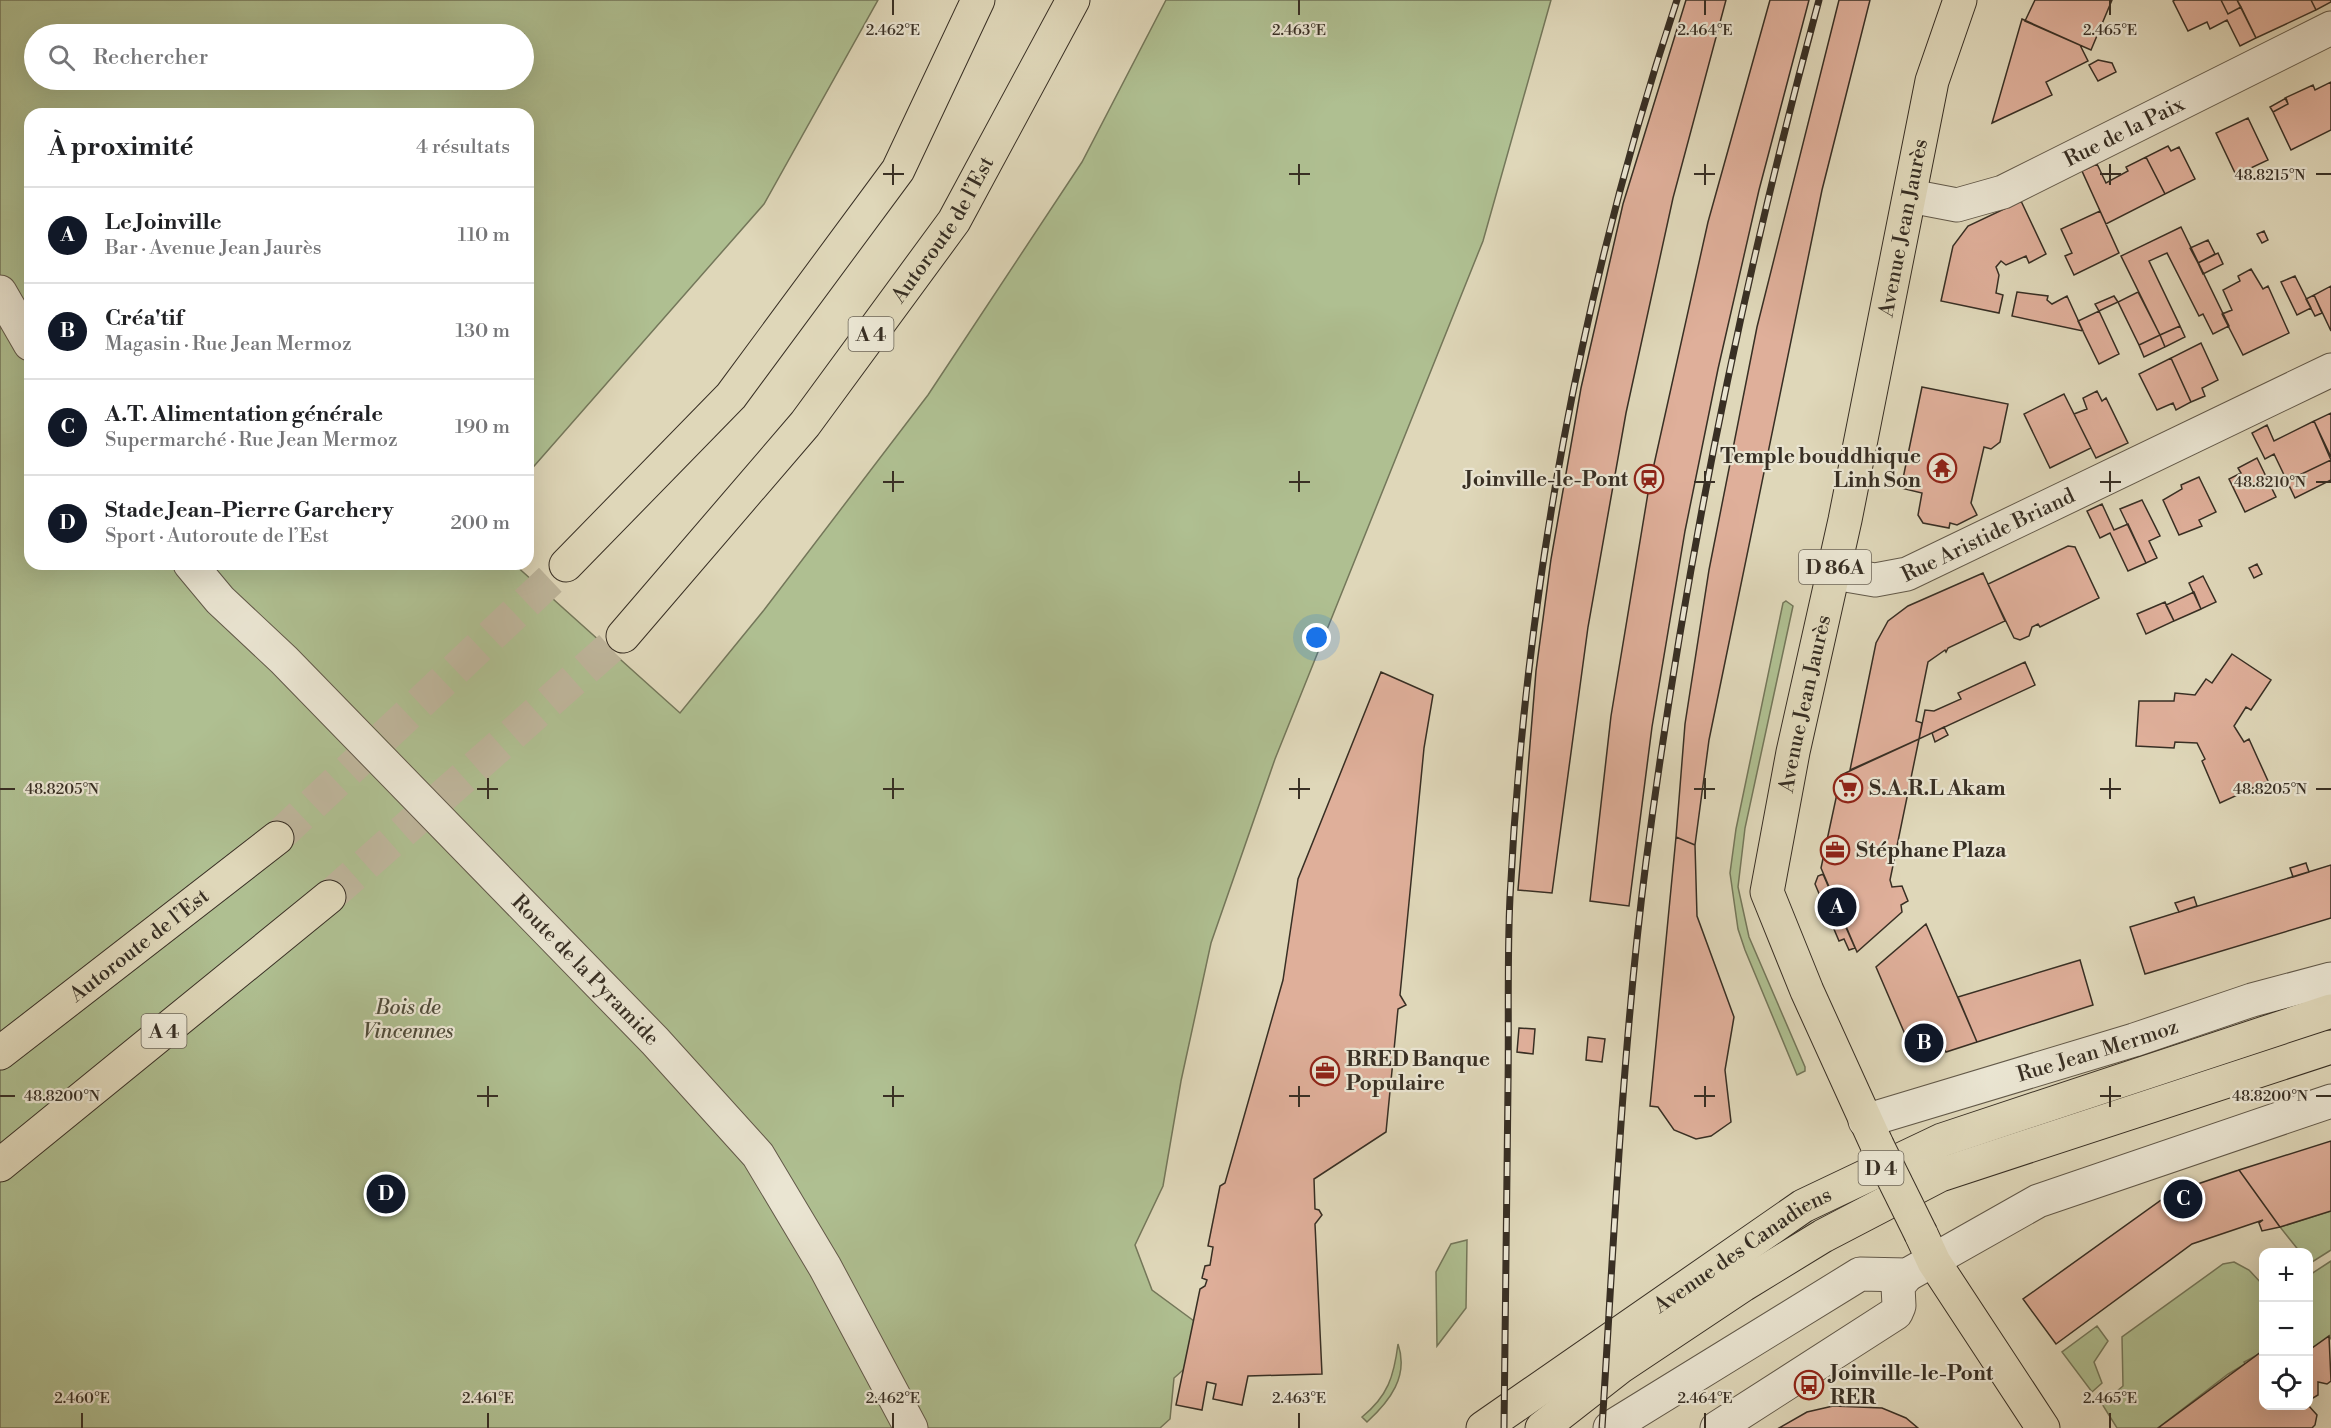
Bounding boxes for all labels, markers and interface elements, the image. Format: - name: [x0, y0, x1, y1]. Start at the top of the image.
- text: 2.462°E: [866, 21, 920, 40]
- text: 2.463°E: [1272, 21, 1326, 40]
- text: 2.464°E: [1678, 21, 1733, 40]
- text: 2.465°E: [2083, 21, 2137, 40]
- search box: [24, 24, 534, 90]
- icon: search: [45, 41, 78, 74]
- text: Rechercher: [93, 44, 208, 71]
- street label: Rue de la Paix: [2060, 91, 2189, 173]
- text: À proximité: [48, 131, 193, 163]
- text: 4 résultats: [416, 135, 510, 160]
- street label: Avenue Jean Jaurès: [1873, 137, 1934, 320]
- street label: Autoroute de l’Est: [886, 152, 1001, 309]
- text: 48.8215°N: [2235, 166, 2305, 185]
- text: Le Joinville: [105, 209, 222, 236]
- text: A: [60, 223, 75, 248]
- text: 110 m: [458, 223, 510, 248]
- text: Bar · Avenue Jean Jaurès: [105, 236, 322, 261]
- text: Créa'tif: [105, 305, 183, 332]
- road number: A 4: [848, 317, 894, 351]
- text: B: [60, 319, 75, 344]
- text: 130 m: [455, 319, 510, 344]
- text: Magasin · Rue Jean Mermoz: [105, 332, 352, 357]
- text: A.T. Alimentation générale: [105, 401, 383, 428]
- text: C: [60, 415, 75, 440]
- text: 190 m: [455, 415, 510, 440]
- text: Supermarché · Rue Jean Mermoz: [105, 428, 398, 453]
- place label: Temple bouddhique Linh Son: [1720, 444, 1921, 494]
- temple icon: Temple bouddhique Linh Son: [1926, 452, 1958, 484]
- station icon: Joinville-le-Pont: [1633, 463, 1665, 495]
- place label: Joinville-le-Pont: [1462, 467, 1629, 493]
- text: 48.8210°N: [2234, 473, 2306, 492]
- street label: Rue Aristide Briand: [1898, 483, 2079, 589]
- text: Stade Jean-Pierre Garchery: [105, 497, 394, 524]
- text: D: [60, 511, 75, 536]
- text: 200 m: [450, 511, 510, 536]
- text: Sport · Autoroute de l’Est: [105, 524, 329, 549]
- road number: D 86A: [1799, 550, 1871, 584]
- street label: Avenue Jean Jaurès: [1774, 613, 1837, 796]
- your location: [1302, 623, 1331, 652]
- supermarket icon: S.A.R.L Akam: [1832, 772, 1864, 804]
- place label: S.A.R.L Akam: [1869, 776, 2006, 802]
- text: 48.8205°N: [25, 780, 99, 799]
- text: 48.8205°N: [2233, 780, 2307, 799]
- office icon: Stéphane Plaza: [1819, 834, 1851, 866]
- place label: Stéphane Plaza: [1856, 838, 2007, 864]
- street label: Autoroute de l’Est: [64, 883, 215, 1009]
- pin: A: [1818, 884, 1856, 930]
- street label: Route de la Pyramide: [506, 889, 664, 1052]
- park label: Bois de Vincennes: [363, 995, 453, 1045]
- road number: A 4: [142, 1014, 186, 1048]
- street label: Rue Jean Mermoz: [2014, 1014, 2182, 1088]
- pin: B: [1904, 1020, 1944, 1066]
- place label: BRED Banque Populaire: [1346, 1047, 1490, 1097]
- office icon: BRED Banque Populaire: [1309, 1055, 1341, 1087]
- text: 48.8200°N: [24, 1087, 100, 1106]
- text: 48.8200°N: [2232, 1087, 2308, 1106]
- road number: D 4: [1858, 1151, 1904, 1185]
- pin: D: [366, 1172, 406, 1216]
- pin: C: [2164, 1176, 2202, 1222]
- street label: Avenue des Canadiens: [1648, 1182, 1836, 1320]
- map controls: [2259, 1248, 2313, 1410]
- button: +: [2259, 1248, 2313, 1302]
- button: −: [2259, 1302, 2313, 1356]
- button: locate: [2259, 1356, 2313, 1410]
- place label: Joinville-le-Pont RER: [1827, 1361, 1994, 1411]
- bus stop icon: Joinville-le-Pont RER: [1793, 1369, 1825, 1401]
- text: 2.460°E: [54, 1389, 110, 1408]
- text: 2.461°E: [462, 1389, 514, 1408]
- text: 2.462°E: [866, 1389, 920, 1408]
- text: 2.463°E: [1272, 1389, 1326, 1408]
- text: 2.464°E: [1678, 1389, 1733, 1408]
- text: 2.465°E: [2083, 1389, 2137, 1408]

